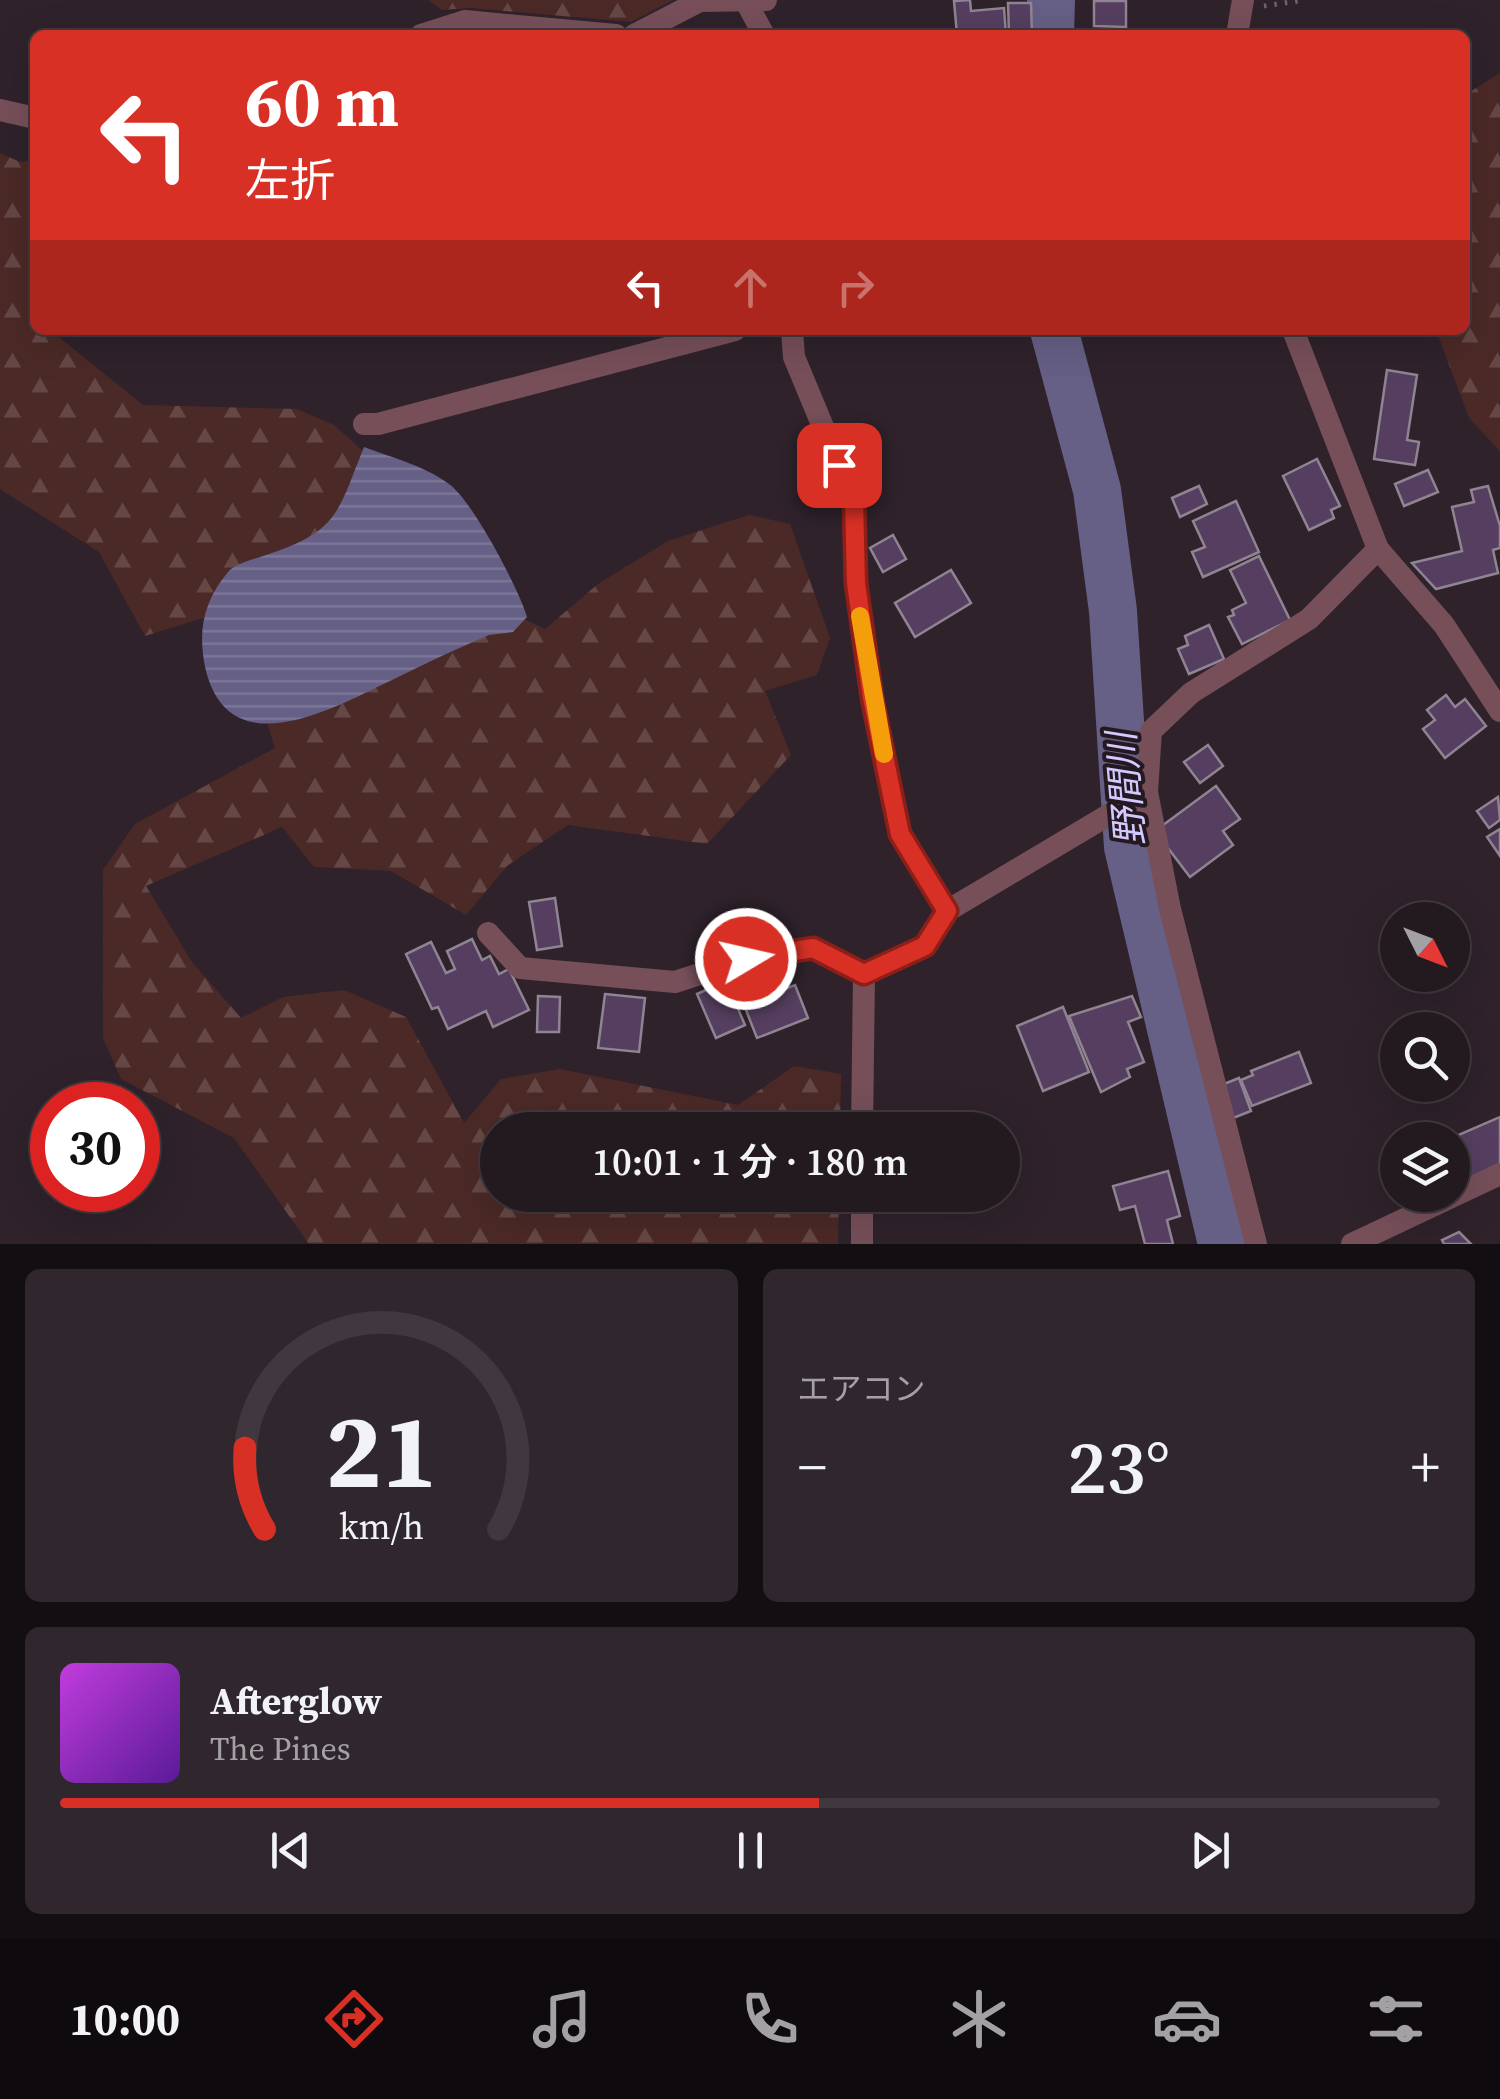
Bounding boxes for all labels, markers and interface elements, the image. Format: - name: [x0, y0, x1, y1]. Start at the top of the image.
- text: 60 m: [245, 53, 399, 149]
- icon: left: [80, 70, 210, 200]
- text: 左折: [245, 149, 335, 211]
- icon: left: [618, 260, 673, 315]
- icon: ahead: [723, 260, 778, 315]
- icon: right: [828, 260, 883, 315]
- pin: [797, 423, 882, 508]
- icon: arrive: [812, 438, 867, 493]
- water label: 野間川: [1095, 726, 1157, 848]
- north arrow: [1380, 902, 1470, 992]
- map controls: [1380, 902, 1470, 1212]
- position arrow: [694, 907, 798, 1011]
- button: search: [1380, 1012, 1470, 1102]
- speed limit sign: 30: [30, 1082, 160, 1212]
- button: layers: [1380, 1122, 1470, 1212]
- text: 10:01 · 1 分 · 180 m: [592, 1136, 908, 1188]
- text: エアコン: [798, 1367, 926, 1411]
- text: 21: [325, 1379, 438, 1522]
- text: 23°: [1067, 1415, 1170, 1518]
- text: −: [798, 1429, 827, 1504]
- text: +: [1411, 1429, 1440, 1504]
- text: km/h: [339, 1502, 424, 1551]
- text: Afterglow: [210, 1675, 382, 1727]
- text: The Pines: [210, 1727, 351, 1771]
- icon: previous: [263, 1823, 318, 1878]
- icon: pause: [723, 1823, 778, 1878]
- icon: next: [1183, 1823, 1238, 1878]
- icon: directions: [319, 1984, 389, 2054]
- icon: music: [527, 1984, 597, 2054]
- icon: phone: [735, 1984, 805, 2054]
- icon: climate: [944, 1984, 1014, 2054]
- icon: car: [1152, 1984, 1222, 2054]
- icon: filters: [1361, 1984, 1431, 2054]
- text: 10:00: [69, 1988, 180, 2050]

